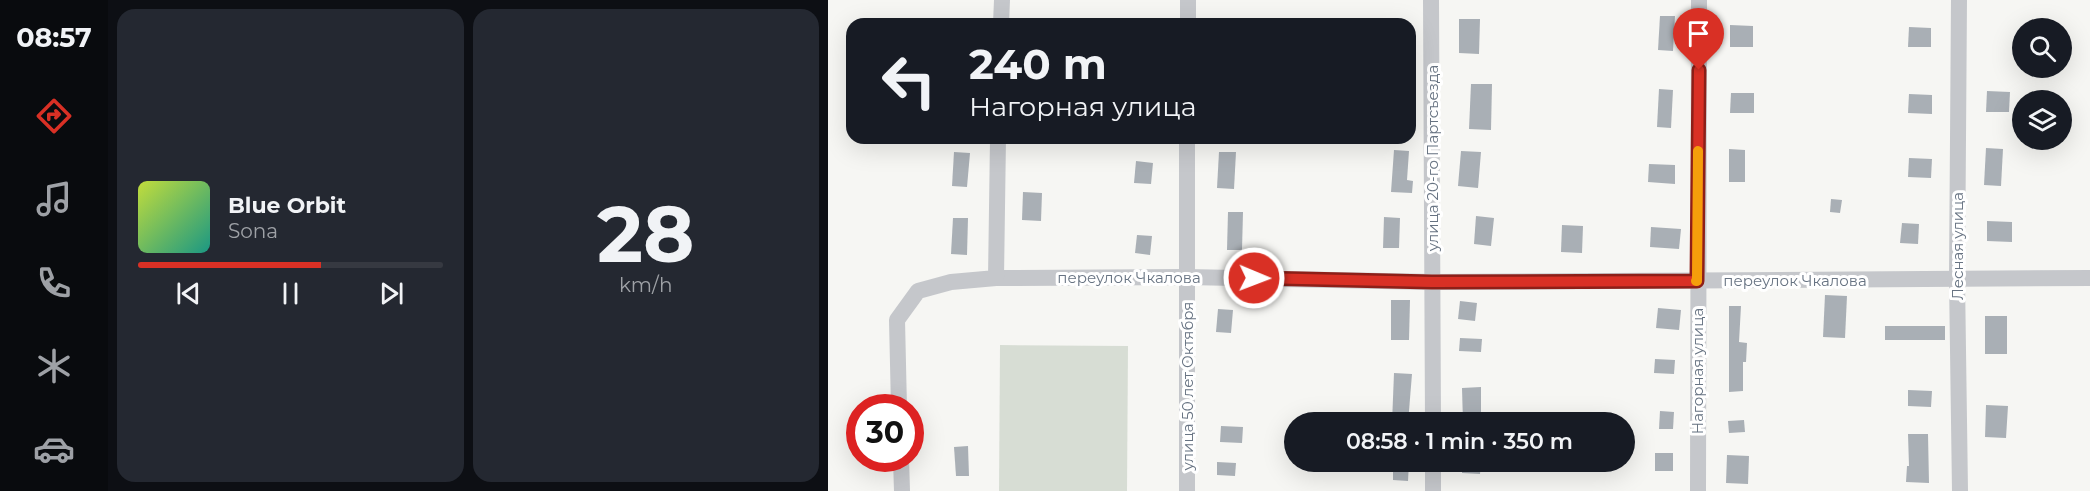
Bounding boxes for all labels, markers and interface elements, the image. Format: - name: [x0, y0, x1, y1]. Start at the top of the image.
- pin: [1673, 8, 1724, 70]
- icon: arrive: [1682, 17, 1715, 50]
- map controls: [2012, 18, 2072, 150]
- button: search: [2012, 18, 2072, 78]
- text: 08:57: [16, 21, 92, 54]
- text: 240 m: [969, 38, 1107, 90]
- icon: left: [870, 42, 948, 120]
- street label: улица 20-го Партсъезда: [1423, 65, 1442, 252]
- text: Нагорная улица: [969, 90, 1196, 123]
- button: layers: [2012, 90, 2072, 150]
- icon: directions: [33, 95, 75, 137]
- icon: music: [33, 178, 75, 220]
- text: 28: [597, 186, 695, 282]
- text: Blue Orbit: [228, 192, 346, 219]
- street label: Лесная улица: [1948, 192, 1967, 300]
- text: Sona: [228, 219, 278, 243]
- position arrow: [1222, 246, 1286, 310]
- icon: phone: [33, 262, 75, 304]
- street label: переулок Чкалова: [1057, 268, 1201, 287]
- street label: переулок Чкалова: [1723, 271, 1867, 290]
- text: km/h: [619, 273, 672, 297]
- icon: previous: [172, 277, 205, 310]
- icon: pause: [274, 277, 307, 310]
- icon: next: [375, 277, 408, 310]
- street label: улица 50 лет Октября: [1178, 302, 1197, 471]
- street label: Нагорная улица: [1688, 308, 1707, 434]
- icon: climate: [33, 345, 75, 387]
- speed limit sign: 30: [846, 394, 924, 472]
- icon: car: [33, 428, 75, 470]
- text: 08:58 · 1 min · 350 m: [1346, 428, 1573, 455]

